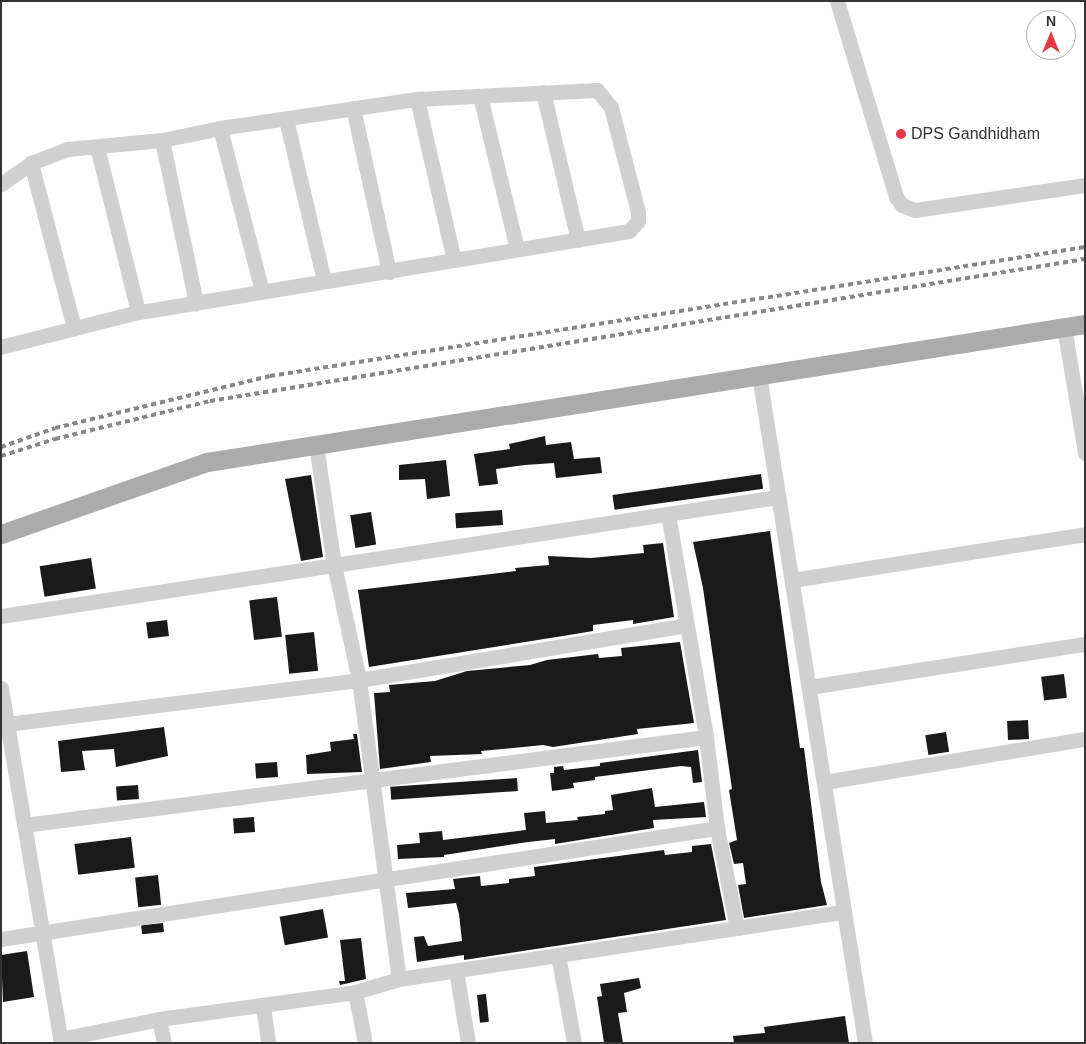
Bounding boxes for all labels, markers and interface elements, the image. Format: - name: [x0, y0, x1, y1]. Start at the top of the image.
- north arrow: [1026, 10, 1076, 60]
- text: N: [1046, 13, 1056, 29]
- place label: DPS Gandhidham: [911, 124, 1040, 144]
- marker: DPS Gandhidham: [895, 128, 907, 140]

